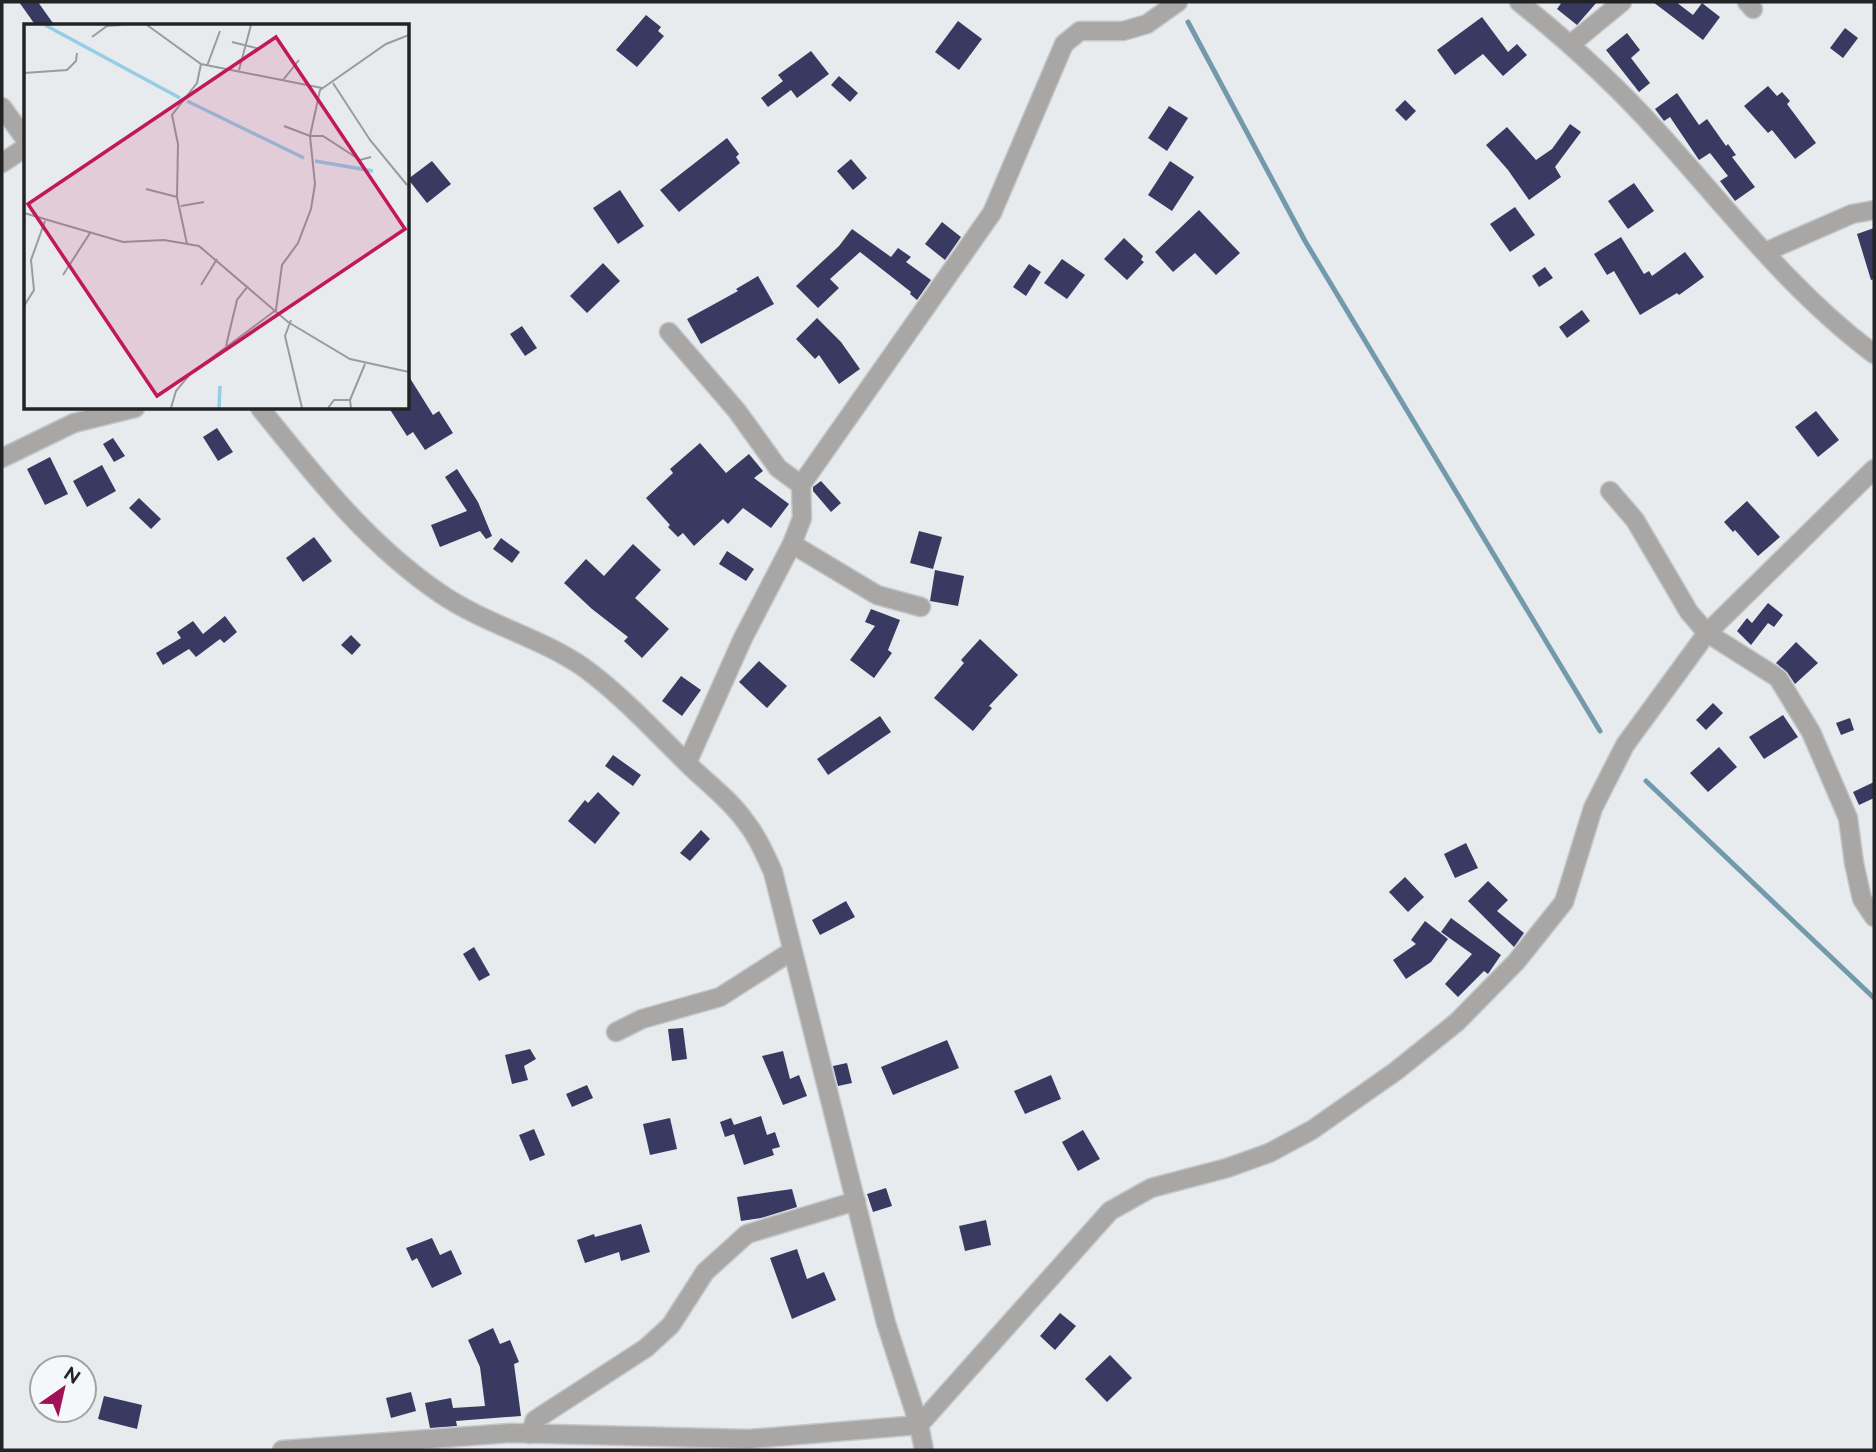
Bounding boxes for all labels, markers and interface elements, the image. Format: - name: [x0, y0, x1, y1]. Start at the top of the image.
- inset map: [24, 24, 410, 410]
- north arrow: [28, 1354, 98, 1424]
- text: N: [60, 1362, 85, 1388]

